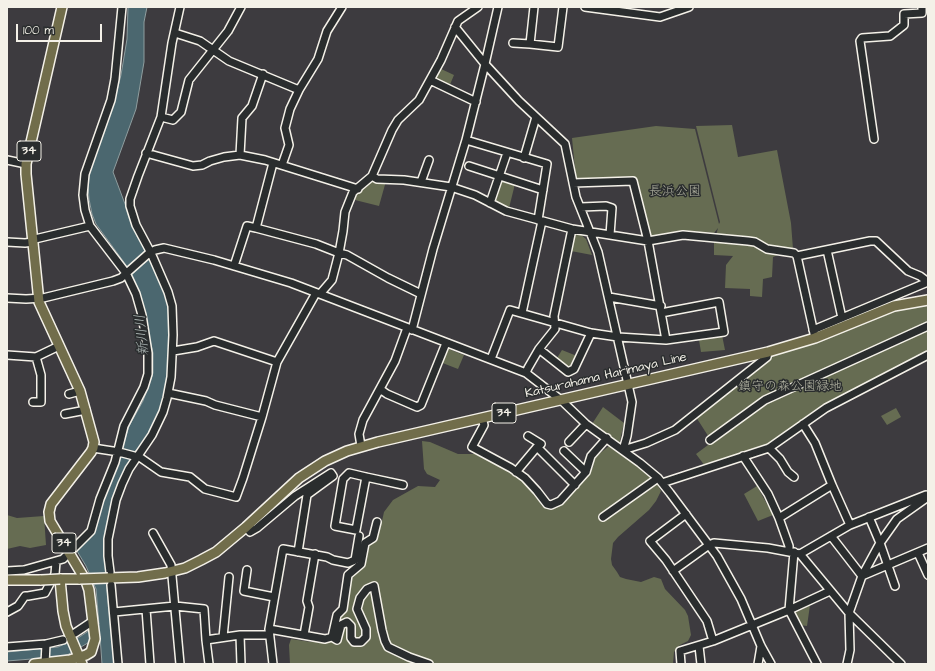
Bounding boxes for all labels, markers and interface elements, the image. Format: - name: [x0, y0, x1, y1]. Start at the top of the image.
- scale bar: [18, 16, 104, 42]
- text: 100 m: [23, 22, 54, 39]
- road number: 34: [17, 141, 41, 161]
- park label: 長浜公園: [649, 184, 701, 200]
- water label: 新川川: [132, 313, 154, 357]
- street label: Katsurahama Harimaya Line: [524, 350, 688, 402]
- park label: 鎮守の森公園緑地: [738, 379, 842, 395]
- road number: 34: [492, 403, 516, 423]
- road number: 34: [52, 533, 76, 553]

